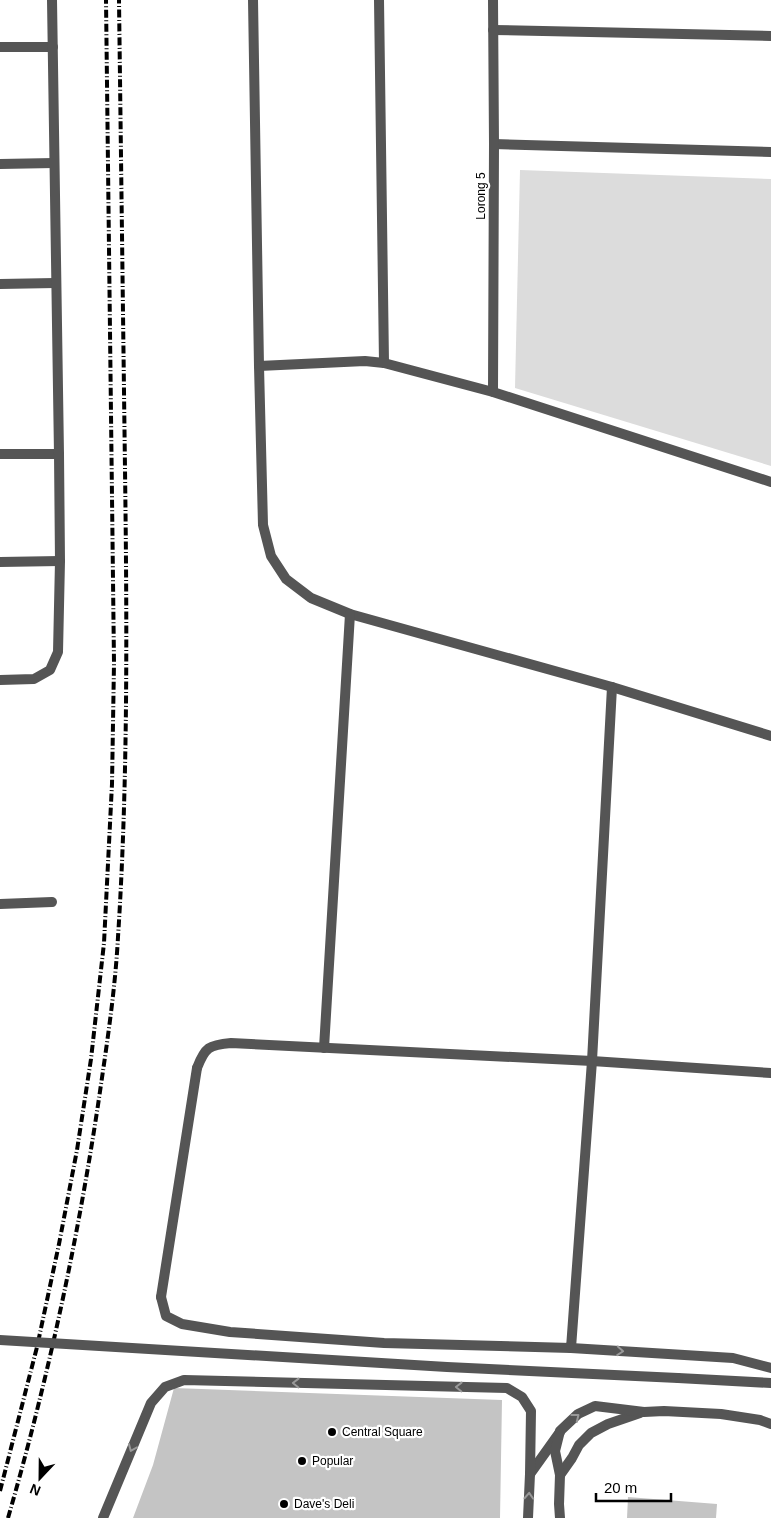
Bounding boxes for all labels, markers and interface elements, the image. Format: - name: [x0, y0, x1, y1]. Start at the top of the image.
- street label: Lorong 5: [474, 172, 488, 220]
- one-way arrow: [616, 1346, 624, 1357]
- one-way arrow: [292, 1378, 300, 1388]
- one-way arrow: [454, 1382, 462, 1392]
- one-way arrow: [571, 1414, 580, 1423]
- place label: Central Square: [342, 1425, 423, 1439]
- marker: Central Square: [326, 1426, 338, 1438]
- one-way arrow: [128, 1443, 139, 1452]
- north arrow: [15, 1453, 65, 1503]
- place label: Popular: [312, 1454, 353, 1468]
- marker: Popular: [296, 1455, 308, 1467]
- scale bar: [596, 1470, 671, 1502]
- text: 20 m: [604, 1479, 637, 1496]
- text: N: [27, 1481, 43, 1499]
- one-way arrow: [523, 1492, 534, 1500]
- place label: Dave's Deli: [294, 1497, 354, 1511]
- marker: Dave's Deli: [278, 1498, 290, 1510]

